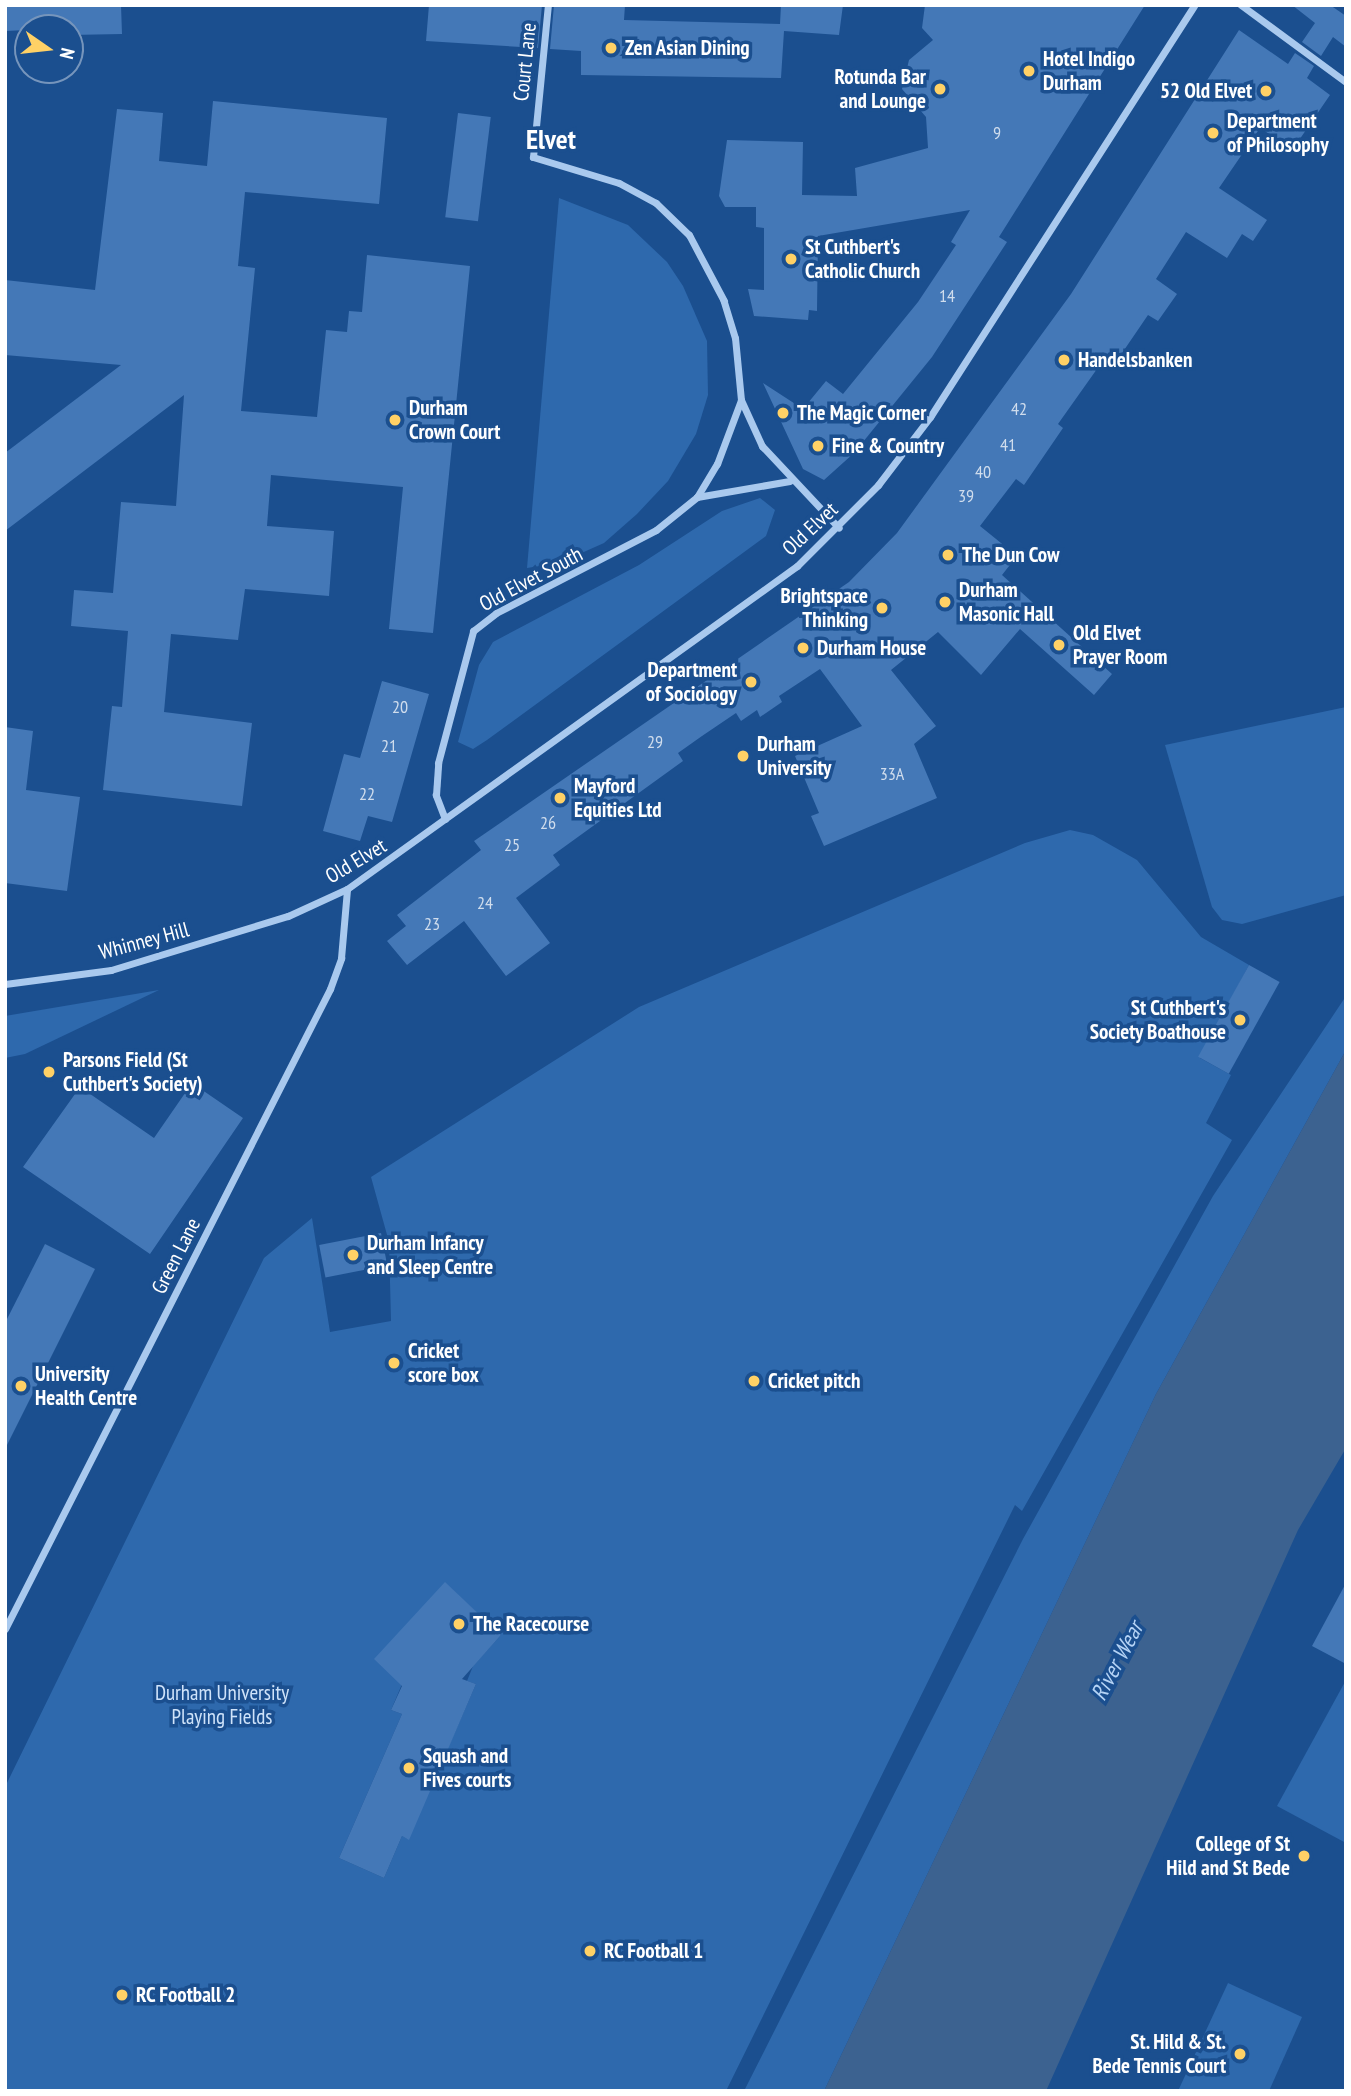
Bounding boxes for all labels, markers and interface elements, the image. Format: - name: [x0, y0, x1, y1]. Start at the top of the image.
- north arrow: [14, 14, 84, 84]
- street label: Court Lane: [508, 22, 542, 102]
- place label: Zen Asian Dining: [625, 35, 750, 61]
- marker: Zen Asian Dining: [603, 40, 619, 56]
- text: N: [55, 46, 80, 61]
- place label: Hotel Indigo Durham: [1043, 46, 1135, 96]
- marker: Hotel Indigo Durham: [1021, 63, 1037, 79]
- place label: Rotunda Bar and Lounge: [835, 64, 926, 114]
- place label: 52 Old Elvet: [1160, 78, 1252, 104]
- marker: Rotunda Bar and Lounge: [932, 81, 948, 97]
- marker: 52 Old Elvet: [1258, 83, 1274, 99]
- place label: Department of Philosophy: [1227, 108, 1329, 158]
- district label: Elvet: [526, 122, 576, 156]
- house number: 9: [993, 122, 1001, 144]
- marker: Department of Philosophy: [1205, 125, 1221, 141]
- place label: St Cuthbert's Catholic Church: [805, 234, 921, 284]
- marker: St Cuthbert's Catholic Church: [783, 251, 799, 267]
- house number: 14: [939, 285, 955, 307]
- place label: Handelsbanken: [1078, 347, 1192, 373]
- marker: Handelsbanken: [1056, 352, 1072, 368]
- place label: Durham Crown Court: [409, 395, 501, 445]
- house number: 42: [1011, 398, 1027, 420]
- place label: The Magic Corner: [797, 400, 927, 426]
- marker: The Magic Corner: [775, 405, 791, 421]
- marker: Durham Crown Court: [387, 412, 403, 428]
- place label: Fine & Country: [832, 433, 944, 459]
- house number: 41: [1000, 434, 1016, 456]
- marker: Fine & Country: [810, 438, 826, 454]
- house number: 40: [975, 461, 991, 483]
- house number: 39: [958, 485, 974, 507]
- street label: Old Elvet: [777, 497, 843, 561]
- street label: Old Elvet South: [475, 541, 587, 617]
- place label: The Dun Cow: [962, 542, 1060, 568]
- marker: The Dun Cow: [940, 547, 956, 563]
- place label: Durham Masonic Hall: [959, 577, 1054, 627]
- place label: Brightspace Thinking: [781, 583, 868, 633]
- marker: Durham Masonic Hall: [937, 594, 953, 610]
- marker: Brightspace Thinking: [874, 600, 890, 616]
- place label: Old Elvet Prayer Room: [1073, 620, 1167, 670]
- place label: Durham House: [817, 635, 926, 661]
- marker: Old Elvet Prayer Room: [1051, 637, 1067, 653]
- marker: Durham House: [795, 640, 811, 656]
- place label: Department of Sociology: [646, 657, 737, 707]
- marker: Department of Sociology: [743, 674, 759, 690]
- house number: 20: [392, 696, 408, 718]
- house number: 29: [647, 731, 663, 753]
- place label: Durham University: [757, 731, 832, 781]
- house number: 21: [381, 735, 397, 757]
- marker: Durham University: [735, 748, 751, 764]
- house number: 33A: [880, 763, 904, 785]
- place label: Mayford Equities Ltd: [574, 773, 662, 823]
- house number: 22: [359, 783, 375, 805]
- marker: Mayford Equities Ltd: [552, 790, 568, 806]
- house number: 26: [540, 812, 556, 834]
- street label: Old Elvet: [321, 833, 391, 889]
- house number: 25: [504, 834, 520, 856]
- house number: 24: [477, 892, 493, 914]
- house number: 23: [424, 913, 440, 935]
- street label: Whinney Hill: [96, 917, 192, 965]
- place label: St Cuthbert's Society Boathouse: [1089, 995, 1226, 1045]
- marker: St Cuthbert's Society Boathouse: [1232, 1012, 1248, 1028]
- place label: Parsons Field (St Cuthbert's Society): [63, 1047, 203, 1097]
- marker: Parsons Field (St Cuthbert's Society): [41, 1064, 57, 1080]
- street label: Green Lane: [146, 1214, 206, 1298]
- place label: Durham Infancy and Sleep Centre: [367, 1230, 493, 1280]
- marker: Durham Infancy and Sleep Centre: [345, 1247, 361, 1263]
- place label: Cricket score box: [408, 1338, 479, 1388]
- marker: Cricket score box: [386, 1355, 402, 1371]
- place label: University Health Centre: [35, 1361, 137, 1411]
- place label: Cricket pitch: [768, 1368, 861, 1394]
- marker: Cricket pitch: [746, 1373, 762, 1389]
- marker: University Health Centre: [13, 1378, 29, 1394]
- place label: The Racecourse: [473, 1611, 589, 1637]
- marker: The Racecourse: [451, 1616, 467, 1632]
- water label: River Wear: [1085, 1617, 1149, 1705]
- park label: Durham University Playing Fields: [155, 1680, 289, 1730]
- place label: Squash and Fives courts: [423, 1743, 511, 1793]
- marker: Squash and Fives courts: [401, 1760, 417, 1776]
- place label: College of St Hild and St Bede: [1166, 1831, 1290, 1881]
- marker: College of St Hild and St Bede: [1296, 1848, 1312, 1864]
- place label: RC Football 1: [604, 1938, 704, 1964]
- marker: RC Football 1: [582, 1943, 598, 1959]
- place label: RC Football 2: [136, 1982, 236, 2008]
- marker: RC Football 2: [114, 1987, 130, 2003]
- place label: St. Hild & St. Bede Tennis Court: [1092, 2029, 1226, 2079]
- marker: St. Hild & St. Bede Tennis Court: [1232, 2046, 1248, 2062]

